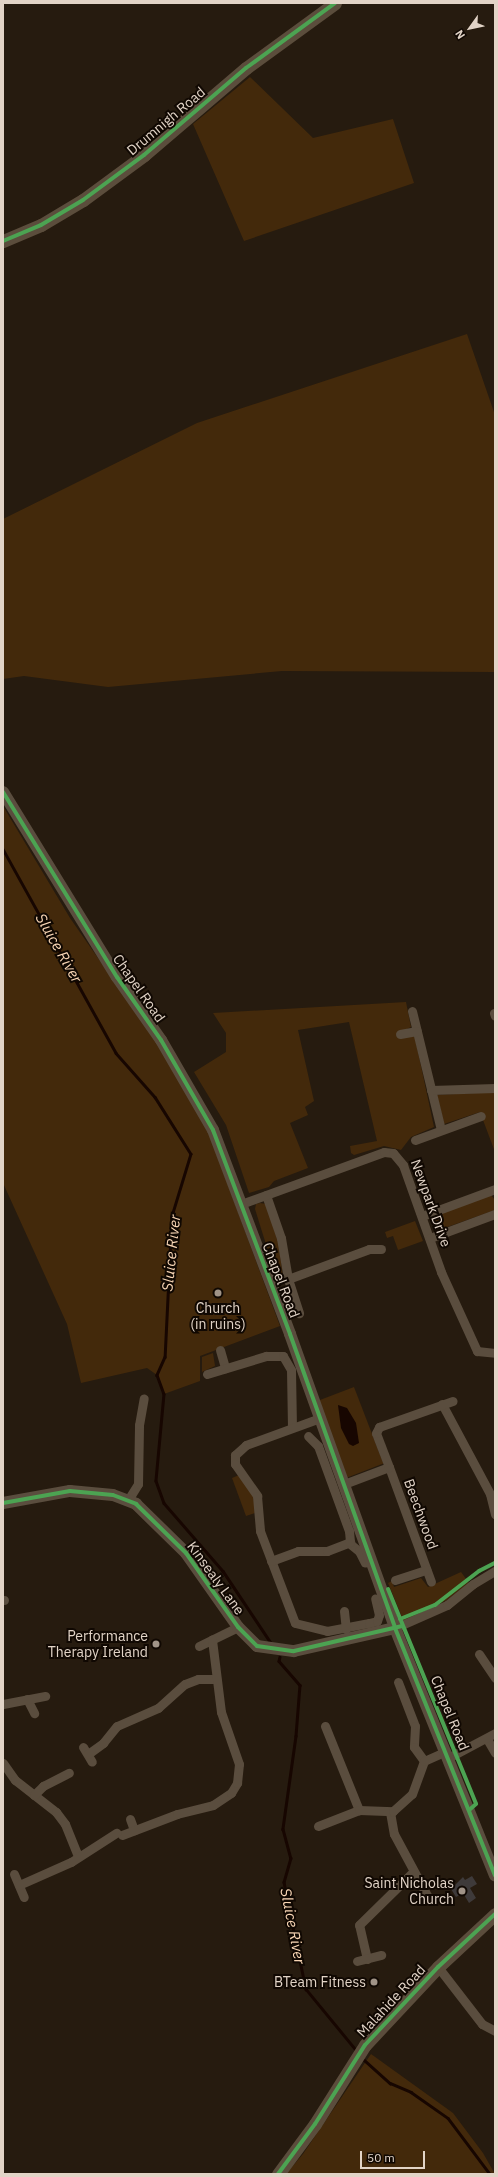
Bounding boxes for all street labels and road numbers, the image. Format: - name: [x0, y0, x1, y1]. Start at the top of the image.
- street label: Drumnigh Road: [123, 83, 209, 159]
- street label: Chapel Road: [109, 951, 169, 1025]
- street label: Newpark Drive: [407, 1157, 455, 1249]
- street label: Chapel Road: [259, 1240, 303, 1320]
- street label: Beechwood: [400, 1476, 442, 1552]
- street label: Kinsealy Lane: [184, 1538, 248, 1618]
- street label: Chapel Road: [427, 1673, 473, 1753]
- street label: Malahide Road: [353, 1961, 429, 2041]

